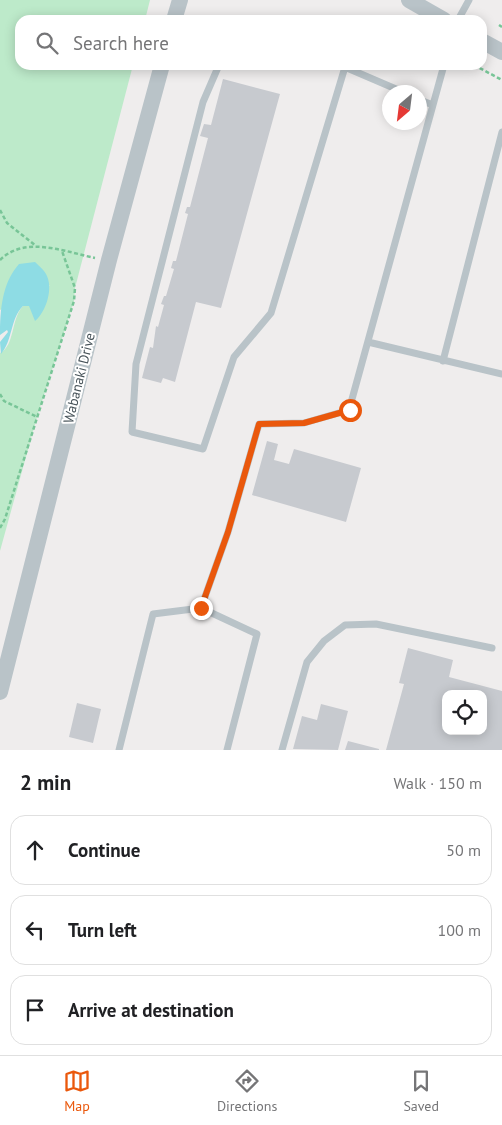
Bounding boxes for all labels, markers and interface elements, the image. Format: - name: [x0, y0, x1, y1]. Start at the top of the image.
- search box: [15, 15, 487, 70]
- icon: search: [33, 29, 61, 57]
- text: Search here: [73, 31, 169, 55]
- north arrow: [382, 85, 427, 130]
- street label: Wabanaki Drive: [59, 331, 99, 425]
- route start: [339, 399, 362, 422]
- route end: [190, 597, 213, 620]
- map controls: [442, 690, 487, 735]
- button: locate: [442, 690, 487, 735]
- text: 2 min: [20, 769, 71, 796]
- text: Walk · 150 m: [393, 773, 482, 793]
- icon: ahead: [21, 836, 49, 864]
- text: Continue: [68, 838, 140, 862]
- text: 50 m: [446, 840, 481, 860]
- icon: left: [21, 916, 49, 944]
- text: Turn left: [68, 918, 137, 942]
- text: 100 m: [438, 920, 481, 940]
- icon: arrive: [21, 996, 49, 1024]
- text: Arrive at destination: [68, 998, 234, 1022]
- tab: Map: [63, 1067, 91, 1115]
- tab: Directions: [217, 1067, 277, 1115]
- tab: Saved: [403, 1067, 439, 1115]

